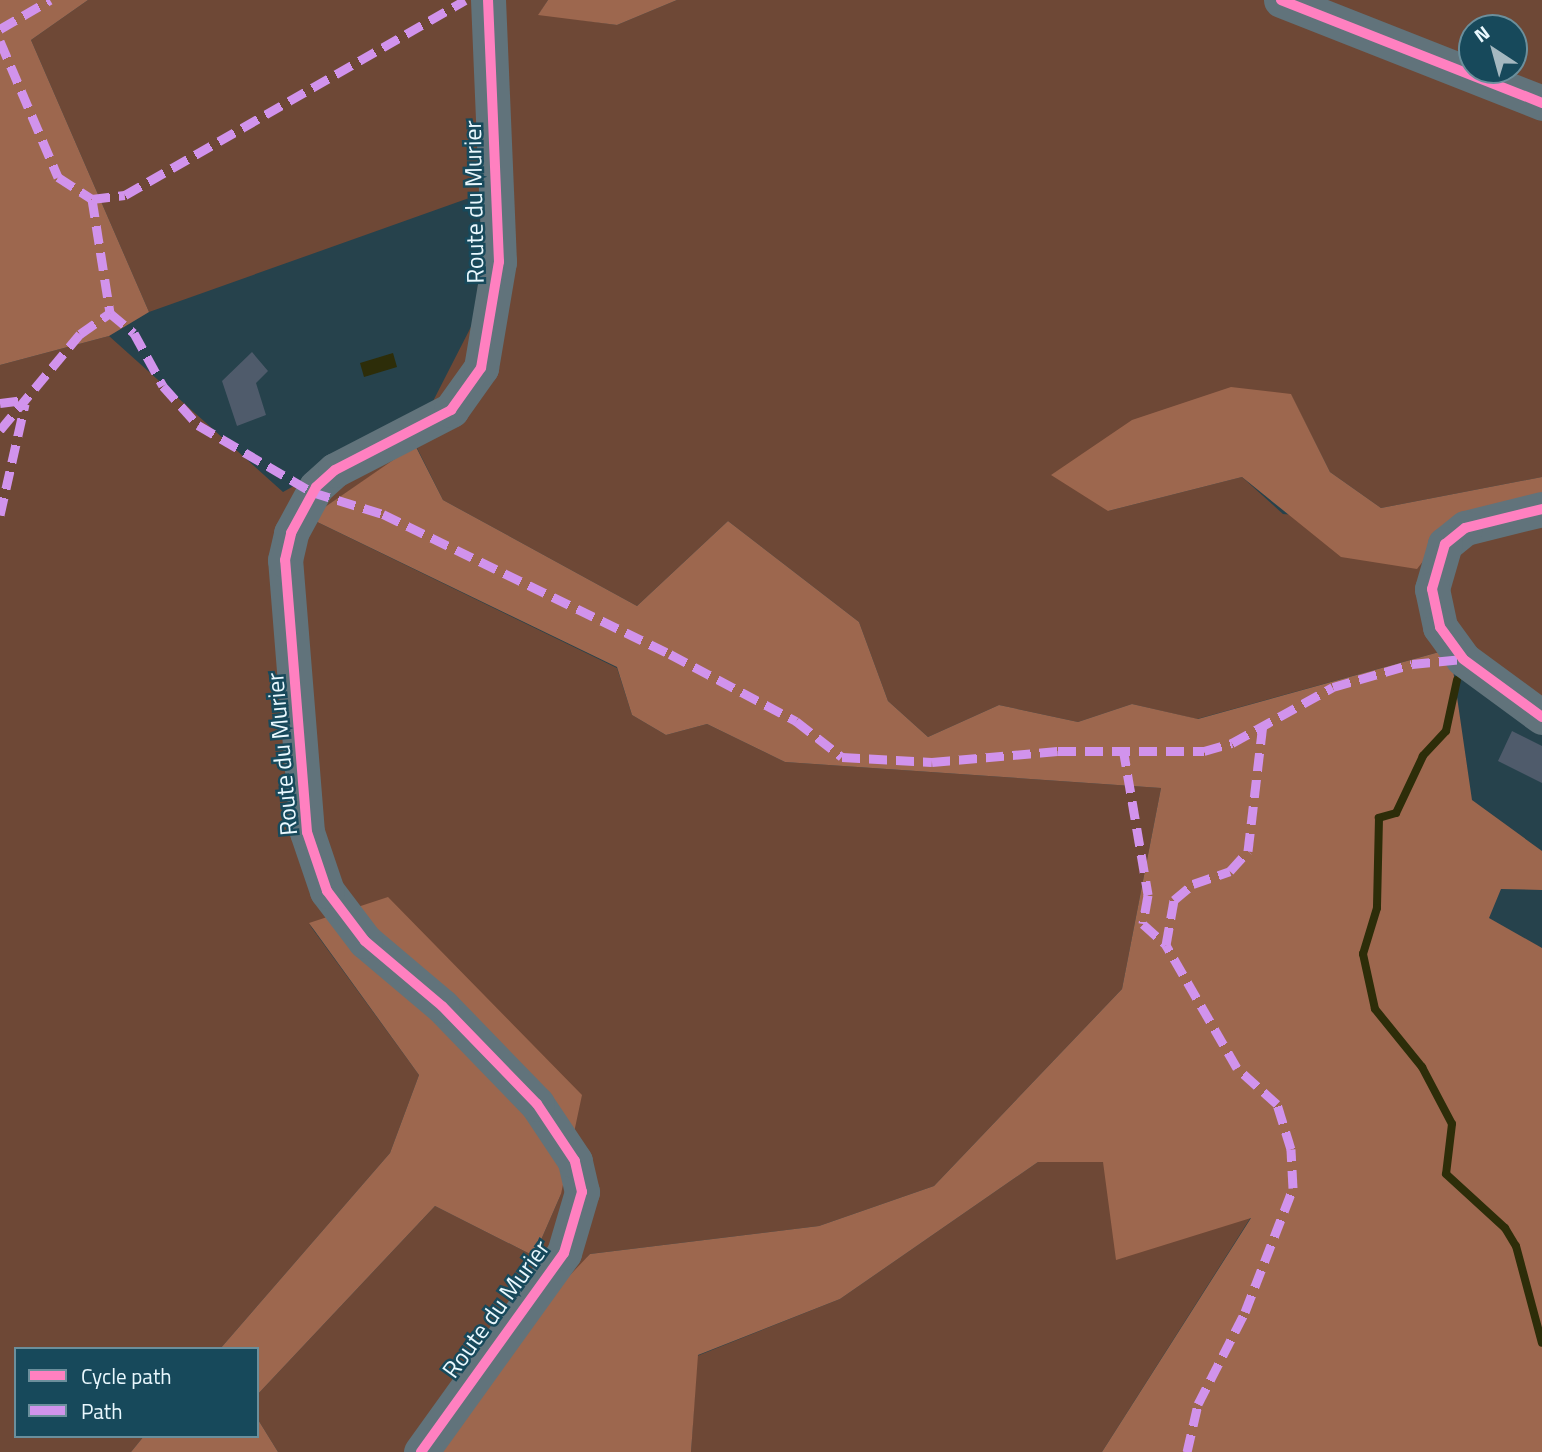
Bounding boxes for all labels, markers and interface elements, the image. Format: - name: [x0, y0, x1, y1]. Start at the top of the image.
- north arrow: [1458, 14, 1528, 84]
- text: N: [1468, 18, 1495, 49]
- street label: Route du Murier: [458, 120, 490, 284]
- street label: Route du Murier: [261, 671, 303, 837]
- street label: Route du Murier: [436, 1234, 556, 1384]
- legend: [14, 1347, 259, 1438]
- text: Cycle path: [81, 1360, 172, 1392]
- text: Path: [81, 1395, 123, 1427]

